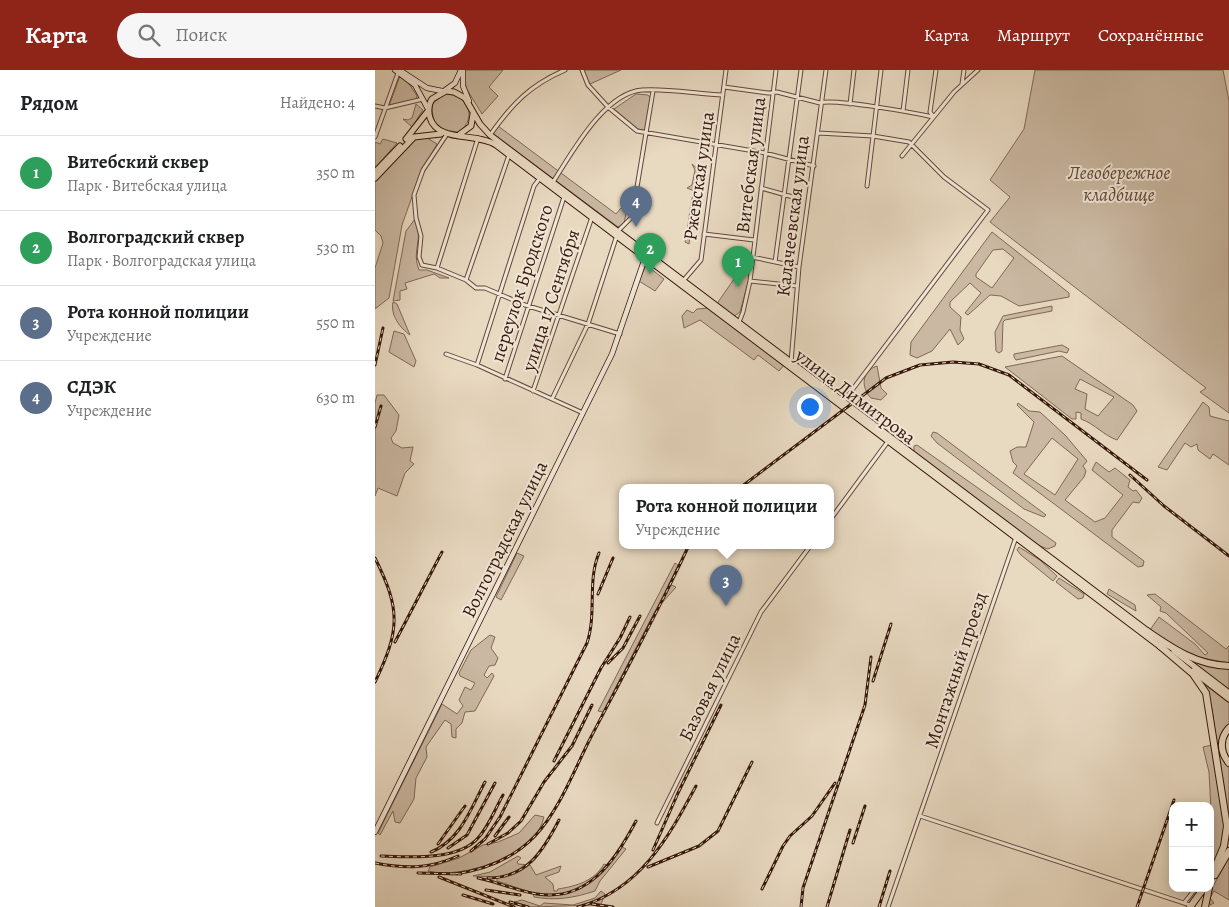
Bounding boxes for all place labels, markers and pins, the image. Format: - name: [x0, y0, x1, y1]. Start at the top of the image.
- pin: 4: [620, 186, 652, 227]
- pin: 2: [634, 233, 666, 274]
- pin: 1: [722, 246, 754, 287]
- pin: 3: [710, 565, 742, 606]

